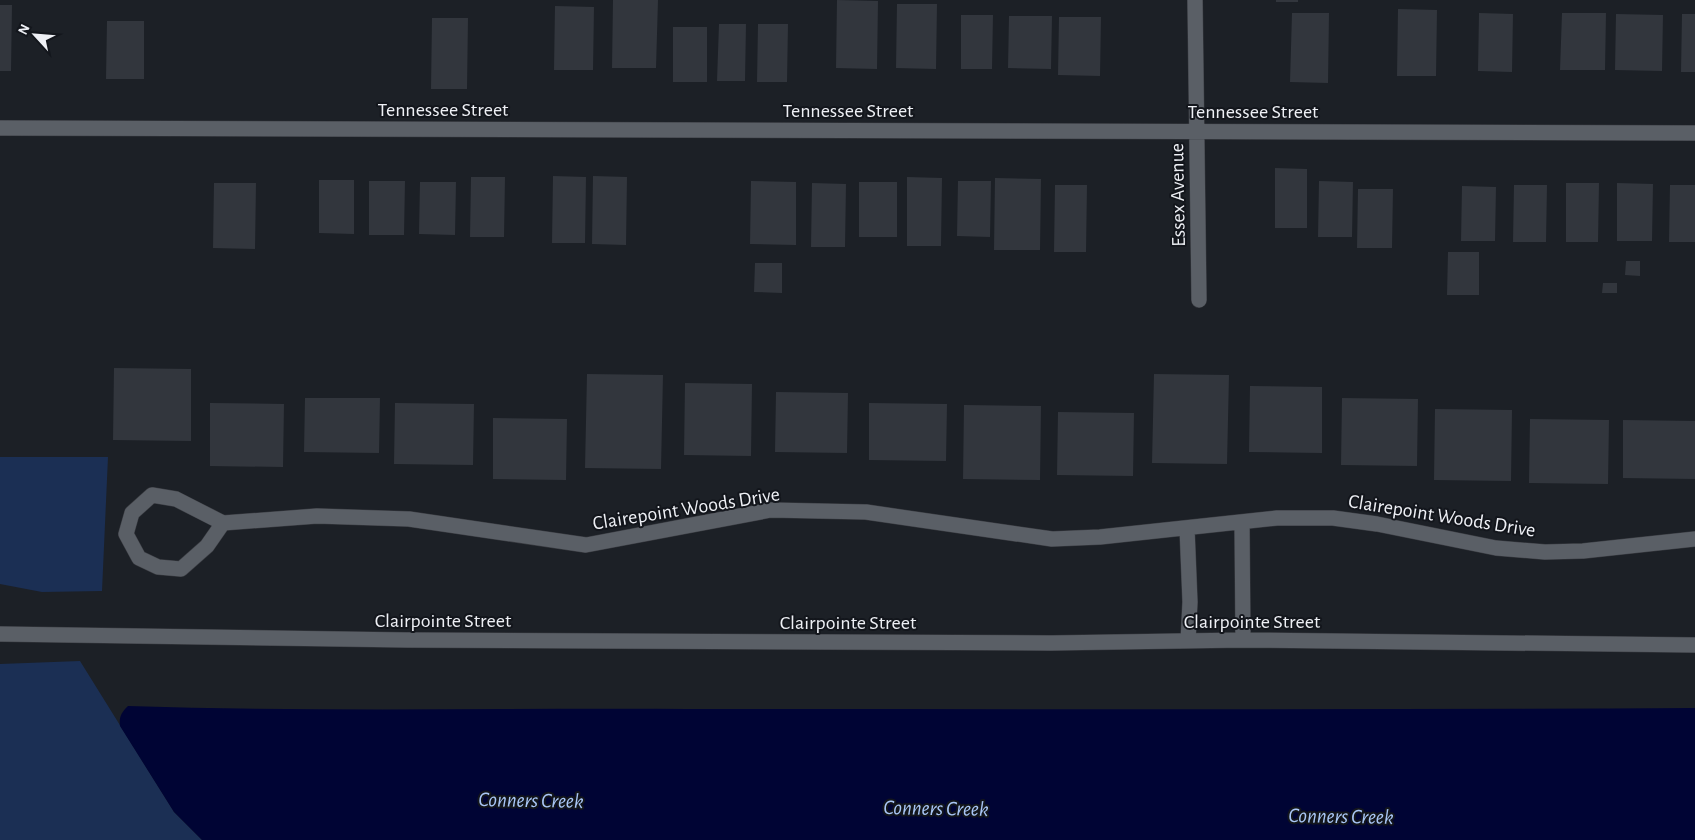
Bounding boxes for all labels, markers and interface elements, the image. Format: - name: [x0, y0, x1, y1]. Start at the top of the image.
- north arrow: [10, 10, 60, 60]
- text: N: [16, 22, 33, 37]
- street label: Tennessee Street: [378, 100, 509, 120]
- street label: Tennessee Street: [783, 101, 914, 121]
- street label: Tennessee Street: [1188, 102, 1319, 122]
- street label: Essex Avenue: [1167, 143, 1189, 247]
- street label: Clairepoint Woods Drive: [591, 484, 781, 534]
- street label: Clairepoint Woods Drive: [1347, 491, 1537, 541]
- street label: Clairpointe Street: [375, 611, 512, 631]
- street label: Clairpointe Street: [1184, 612, 1321, 632]
- street label: Clairpointe Street: [780, 613, 917, 633]
- water label: Conners Creek: [478, 789, 584, 812]
- water label: Conners Creek: [883, 797, 989, 820]
- water label: Conners Creek: [1288, 805, 1394, 828]

